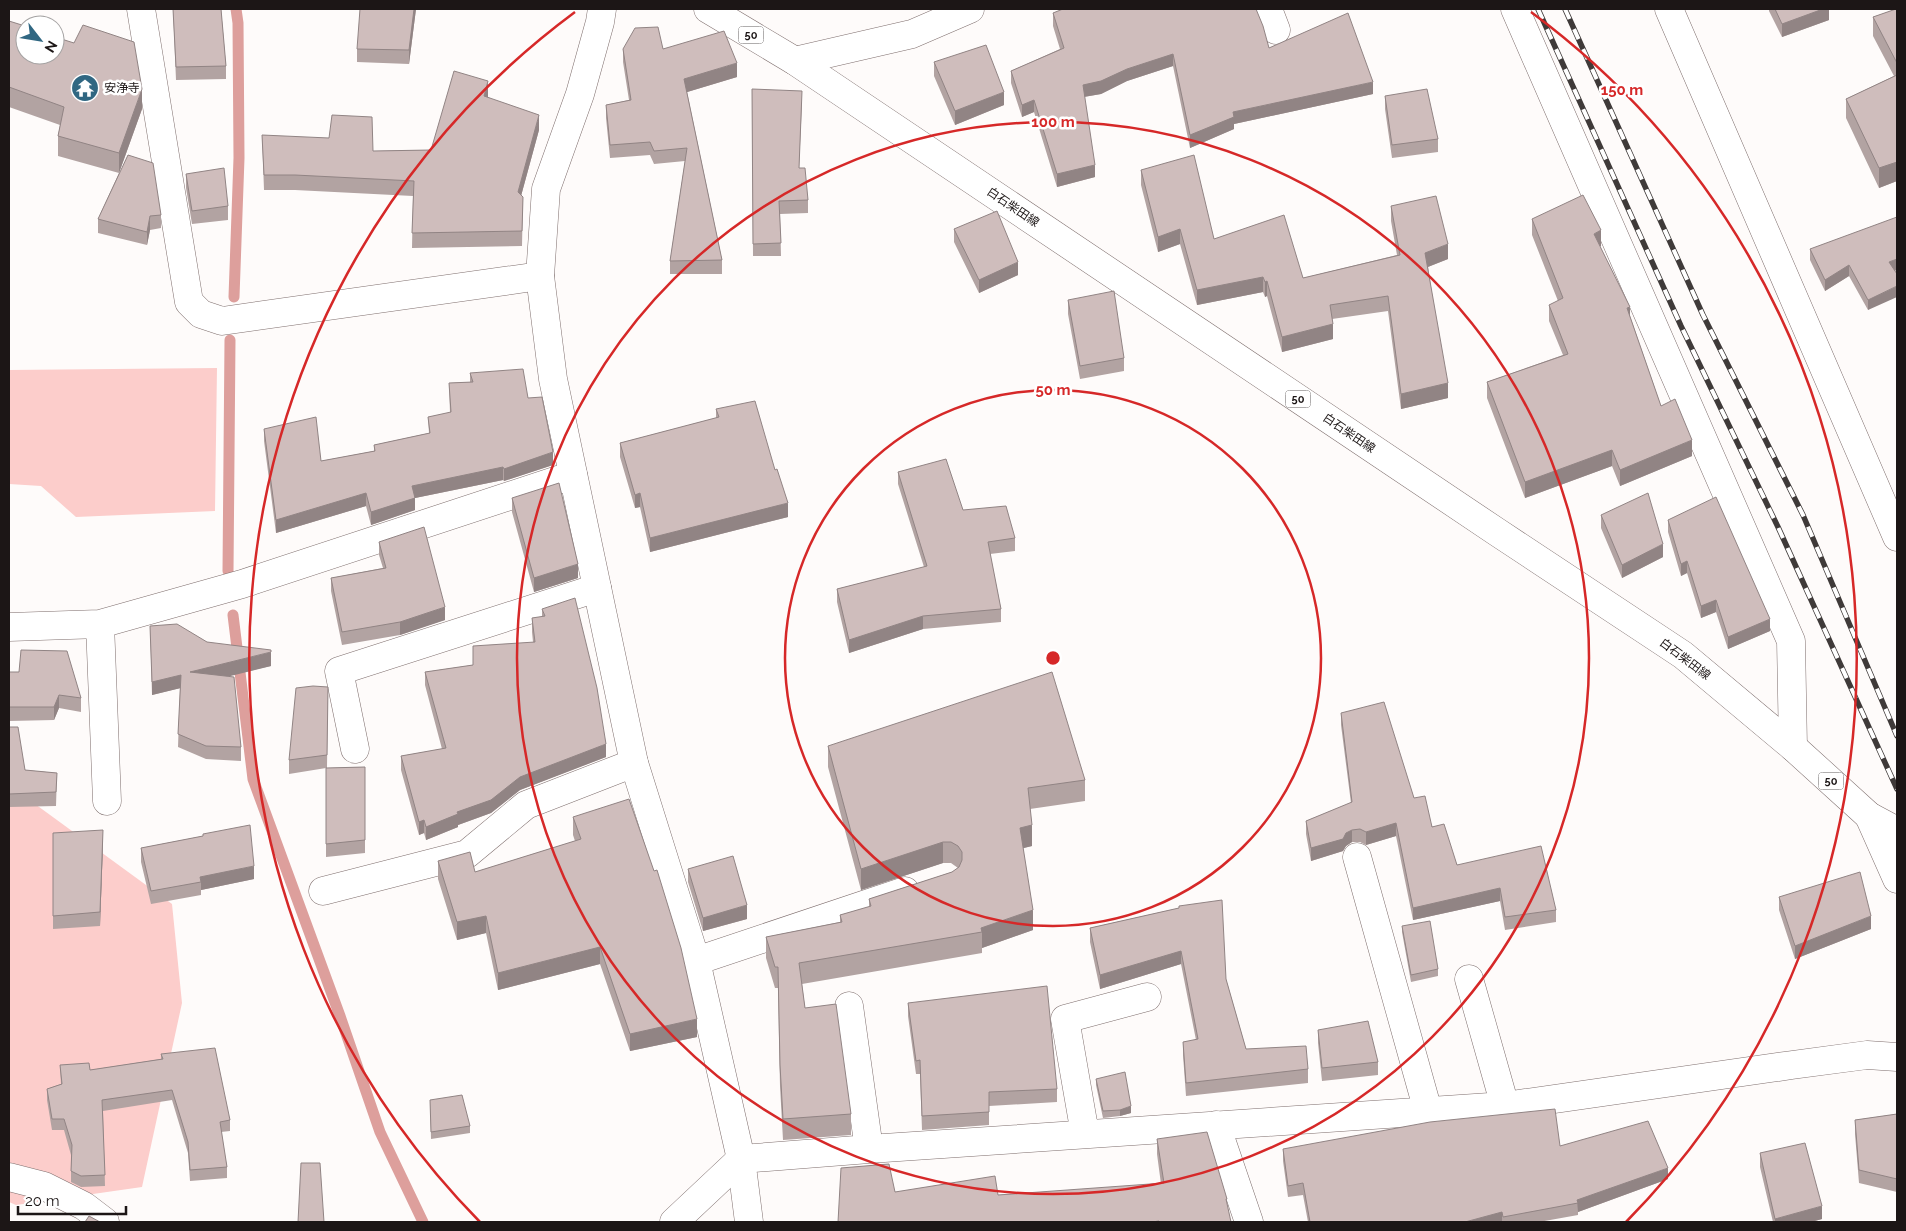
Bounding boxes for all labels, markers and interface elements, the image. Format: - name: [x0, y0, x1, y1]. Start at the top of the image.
- north arrow: [15, 15, 65, 65]
- road number: 50: [738, 26, 764, 44]
- text: N: [42, 38, 61, 55]
- temple icon: 安浄寺: [70, 73, 100, 103]
- place label: 安浄寺: [104, 81, 140, 95]
- text: 150 m: [1601, 81, 1643, 99]
- text: 100 m: [1031, 113, 1075, 131]
- street label: 白石柴田線: [984, 184, 1042, 230]
- text: 50 m: [1035, 381, 1071, 399]
- road number: 50: [1286, 390, 1310, 408]
- street label: 白石柴田線: [1320, 410, 1378, 456]
- street label: 白石柴田線: [1657, 635, 1713, 683]
- centre of rings: [1044, 649, 1062, 667]
- road number: 50: [1818, 772, 1844, 789]
- scale bar: [18, 1184, 125, 1216]
- text: 20 m: [25, 1192, 60, 1210]

